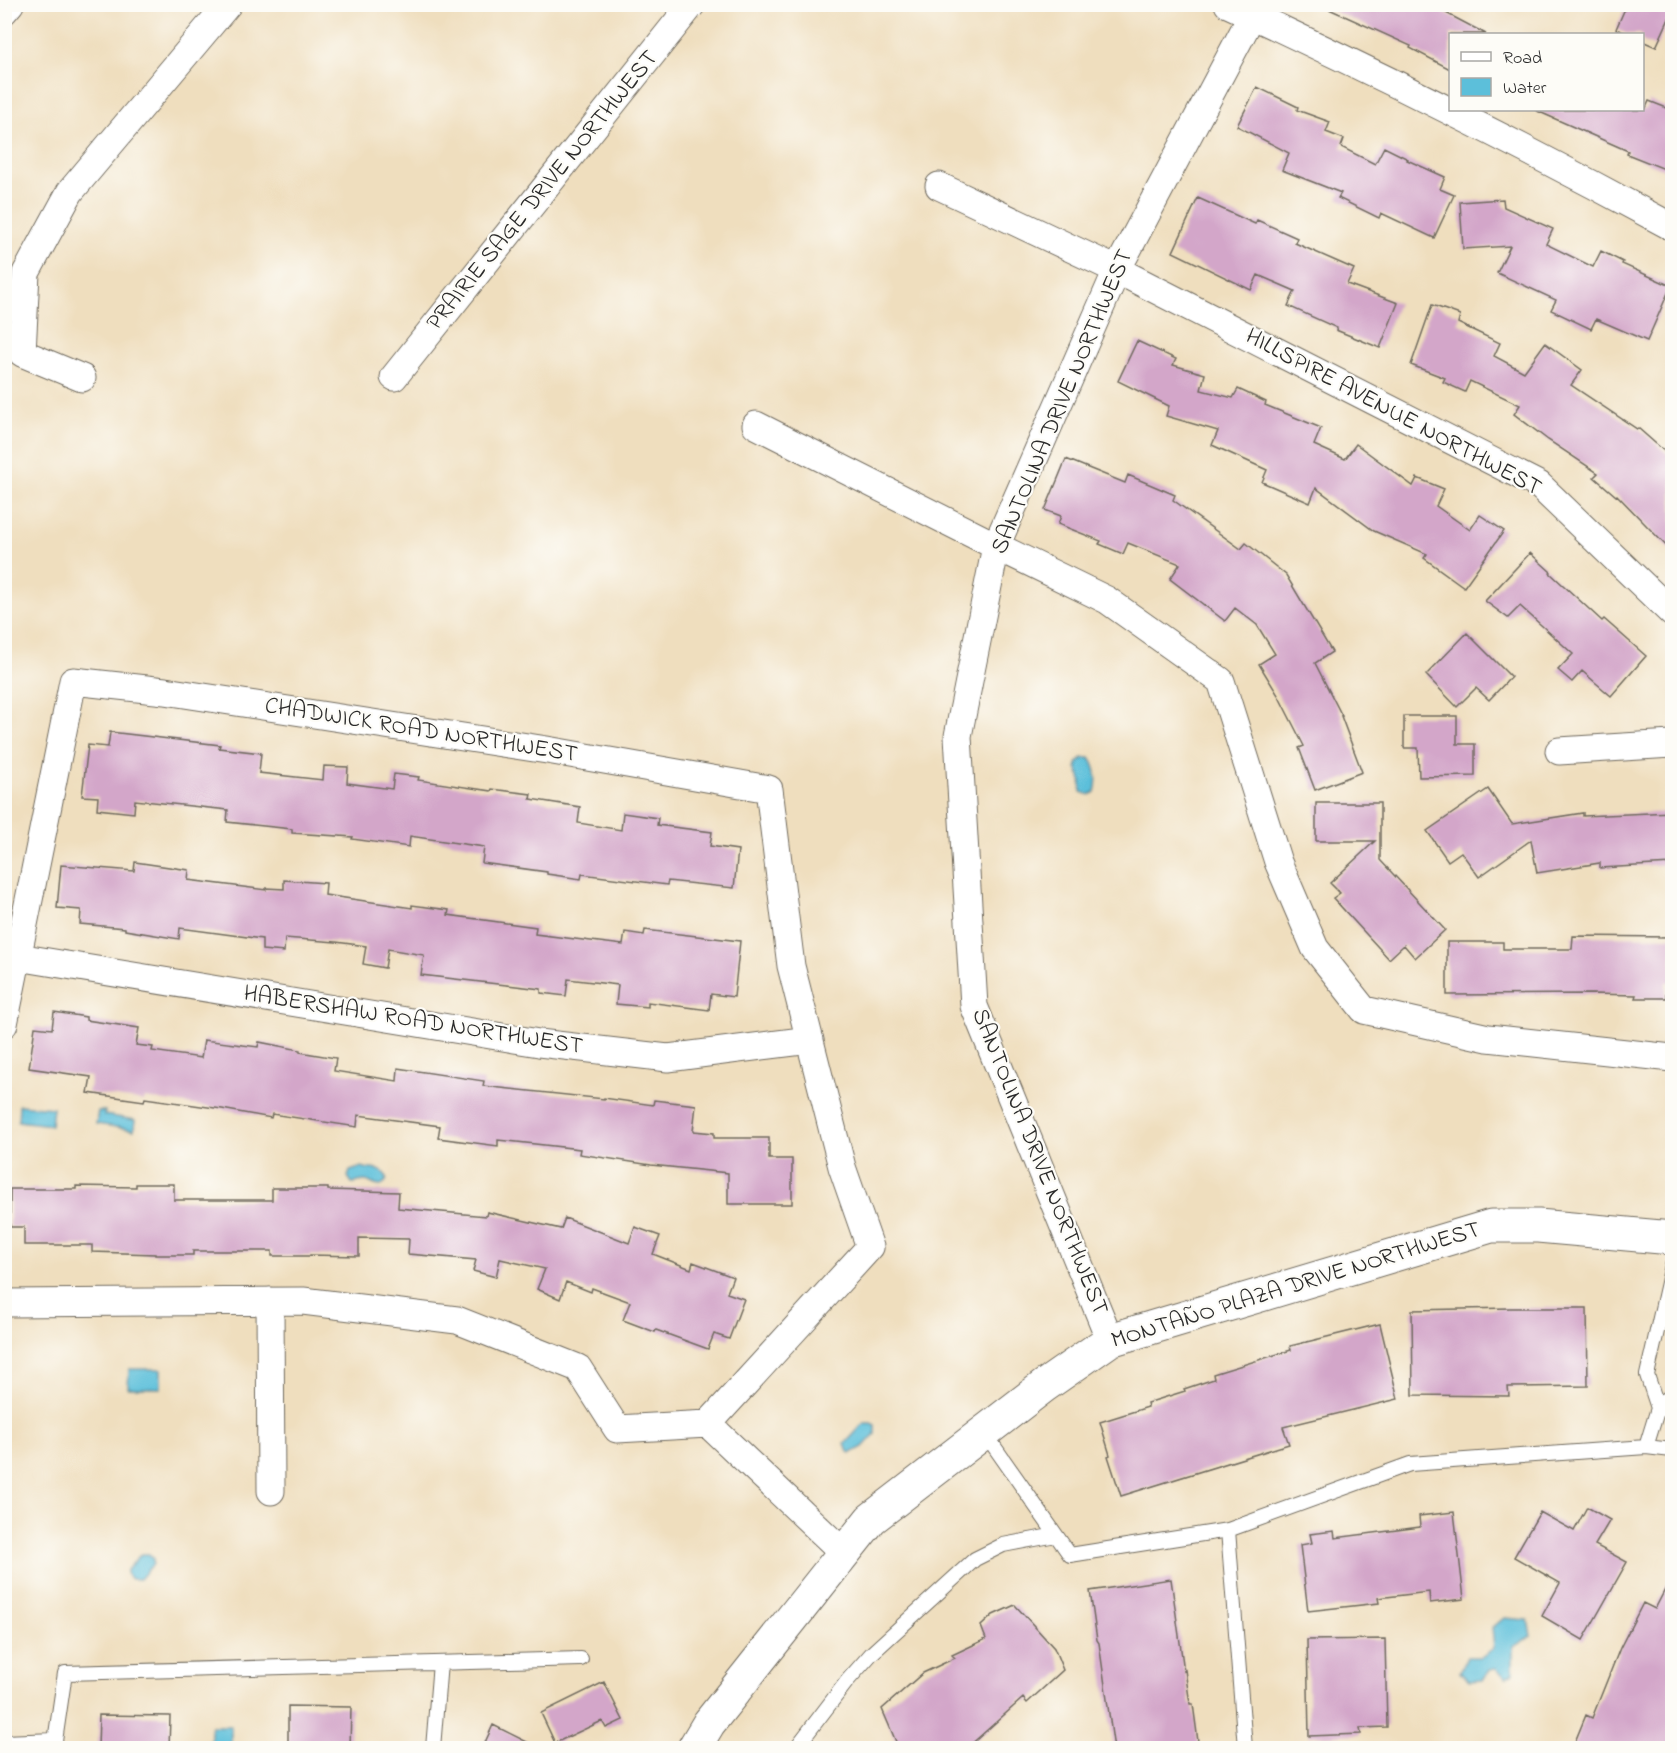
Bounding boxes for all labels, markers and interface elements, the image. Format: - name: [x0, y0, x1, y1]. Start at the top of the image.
- legend: [1449, 33, 1644, 111]
- street label: PRAIRIE SAGE DRIVE NORTHWEST: [419, 43, 668, 339]
- text: Road: [1503, 46, 1542, 72]
- text: Water: [1503, 76, 1547, 102]
- street label: SANTOLINA DRIVE NORTHWEST: [983, 244, 1143, 560]
- street label: HILLSPIRE AVENUE NORTHWEST: [1239, 320, 1548, 506]
- street label: CHADWICK ROAD NORTHWEST: [262, 689, 580, 773]
- street label: HABERSHAW ROAD NORTHWEST: [241, 977, 585, 1065]
- street label: SANTOLINA DRIVE NORTHWEST: [961, 1003, 1117, 1321]
- street label: MONTAÑO PLAZA DRIVE NORTHWEST: [1107, 1213, 1485, 1359]

